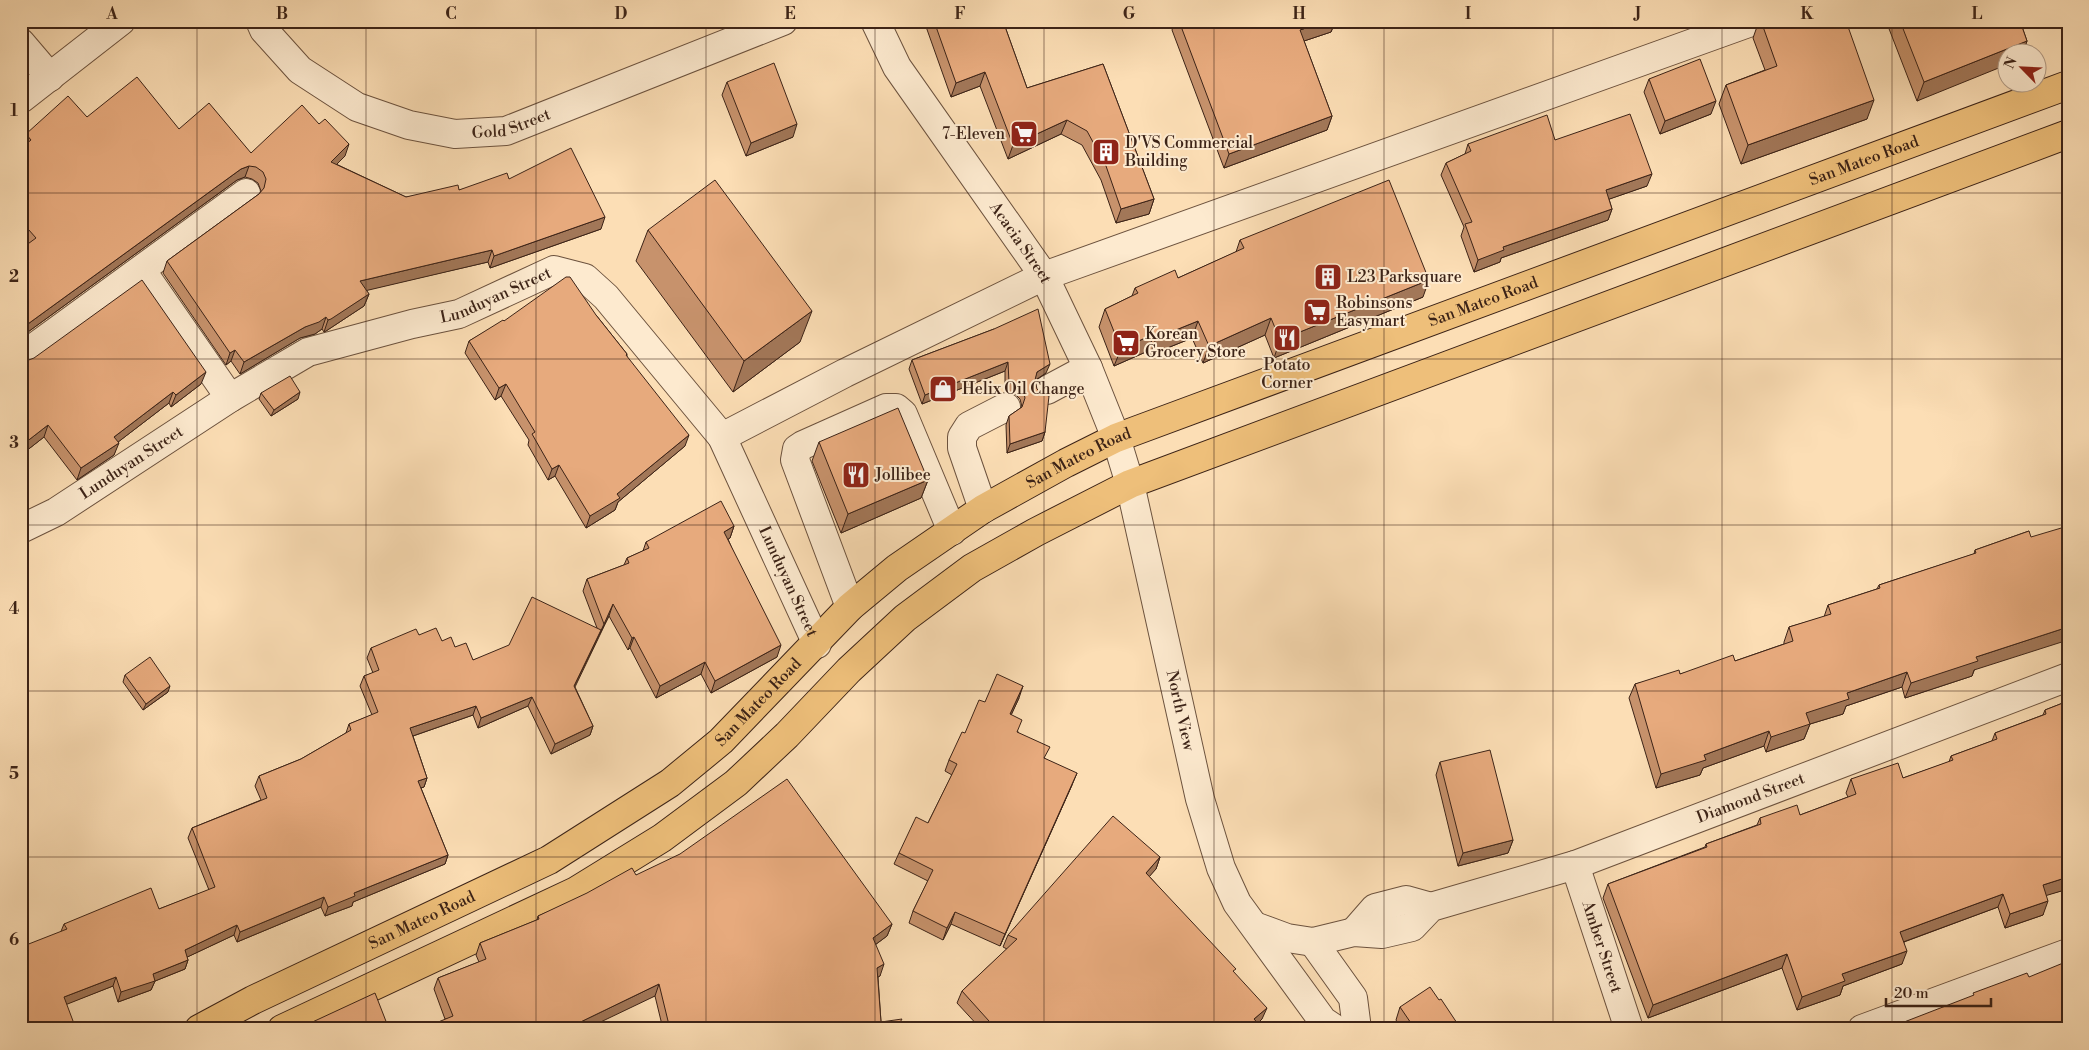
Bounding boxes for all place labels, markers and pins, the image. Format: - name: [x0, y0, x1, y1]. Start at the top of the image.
- supermarket icon: 7-Eleven: [1009, 119, 1039, 149]
- place label: 7-Eleven: [942, 124, 1005, 144]
- place label: D'VS Commercial Building: [1124, 133, 1253, 171]
- building icon: D'VS Commercial Building: [1091, 137, 1121, 167]
- building icon: L23 Parksquare: [1313, 262, 1343, 292]
- place label: L23 Parksquare: [1347, 267, 1462, 287]
- place label: Robinsons Easymart: [1336, 293, 1412, 331]
- supermarket icon: Robinsons Easymart: [1302, 297, 1332, 327]
- restaurant icon: Potato Corner: [1272, 323, 1302, 353]
- place label: Korean Grocery Store: [1145, 324, 1246, 362]
- supermarket icon: Korean Grocery Store: [1111, 328, 1141, 358]
- place label: Potato Corner: [1261, 355, 1313, 393]
- shop icon: Helix Oil Change: [928, 374, 958, 404]
- place label: Helix Oil Change: [962, 379, 1084, 399]
- restaurant icon: Jollibee: [841, 460, 871, 490]
- place label: Jollibee: [874, 465, 931, 485]

